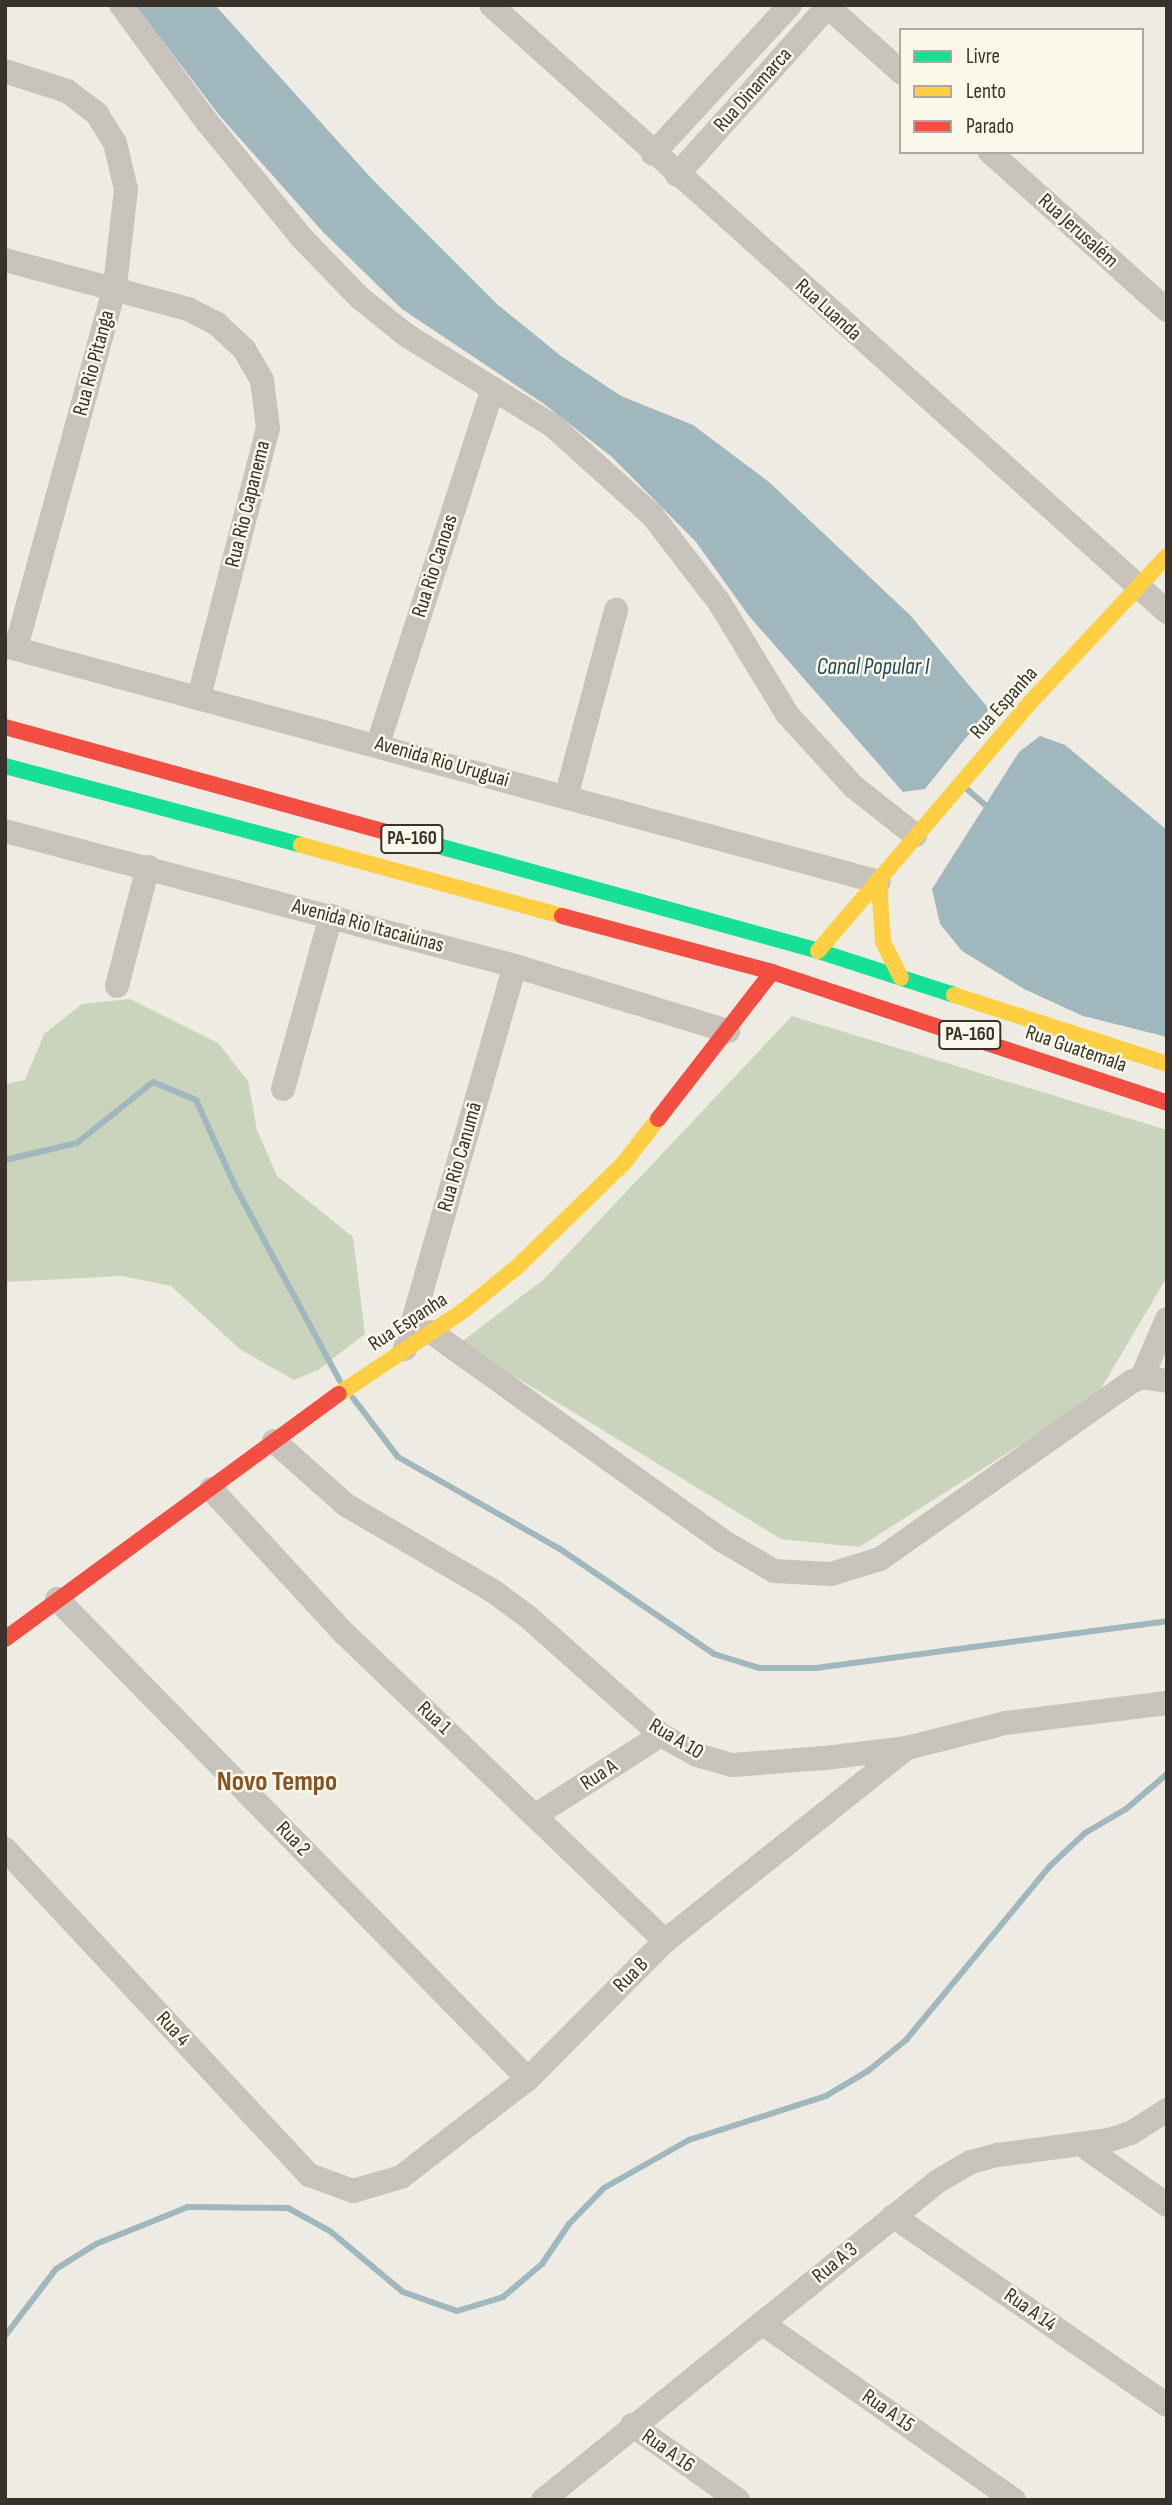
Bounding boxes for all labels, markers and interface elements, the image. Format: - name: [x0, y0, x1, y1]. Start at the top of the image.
- legend: [899, 28, 1144, 154]
- street label: Rua Dinamarca: [709, 43, 797, 137]
- text: Livre: [966, 44, 1000, 69]
- text: Lento: [966, 79, 1006, 104]
- text: Parado: [966, 114, 1014, 139]
- street label: Rua Jerusalém: [1033, 189, 1123, 273]
- street label: Rua Luanda: [790, 274, 866, 346]
- street label: Rua Rio Pitanga: [68, 308, 120, 418]
- street label: Rua Rio Capanema: [220, 438, 276, 570]
- street label: Rua Rio Canoas: [407, 511, 463, 621]
- water label: Canal Popular I: [817, 653, 929, 681]
- street label: Rua Espanha: [965, 662, 1043, 744]
- street label: Avenida Rio Uruguai: [372, 731, 512, 793]
- road number: PA-160: [379, 824, 445, 854]
- street label: Avenida Rio Itacaiúnas: [289, 894, 447, 958]
- road number: PA-160: [937, 1020, 1003, 1050]
- street label: Rua Guatemala: [1022, 1020, 1130, 1078]
- street label: Rua Rio Canumã: [432, 1099, 488, 1215]
- street label: Rua Espanha: [364, 1287, 452, 1357]
- street label: Rua 1: [412, 1696, 456, 1740]
- street label: Rua A 10: [644, 1713, 708, 1765]
- street label: Rua A: [576, 1754, 622, 1796]
- district label: Novo Tempo: [217, 1765, 337, 1799]
- street label: Rua 2: [271, 1816, 315, 1862]
- street label: Rua B: [608, 1952, 654, 1998]
- street label: Rua 4: [151, 2006, 195, 2052]
- street label: Rua A 3: [807, 2237, 863, 2289]
- street label: Rua A 14: [999, 2283, 1061, 2337]
- street label: Rua A 15: [857, 2384, 919, 2438]
- street label: Rua A 16: [637, 2424, 699, 2478]

